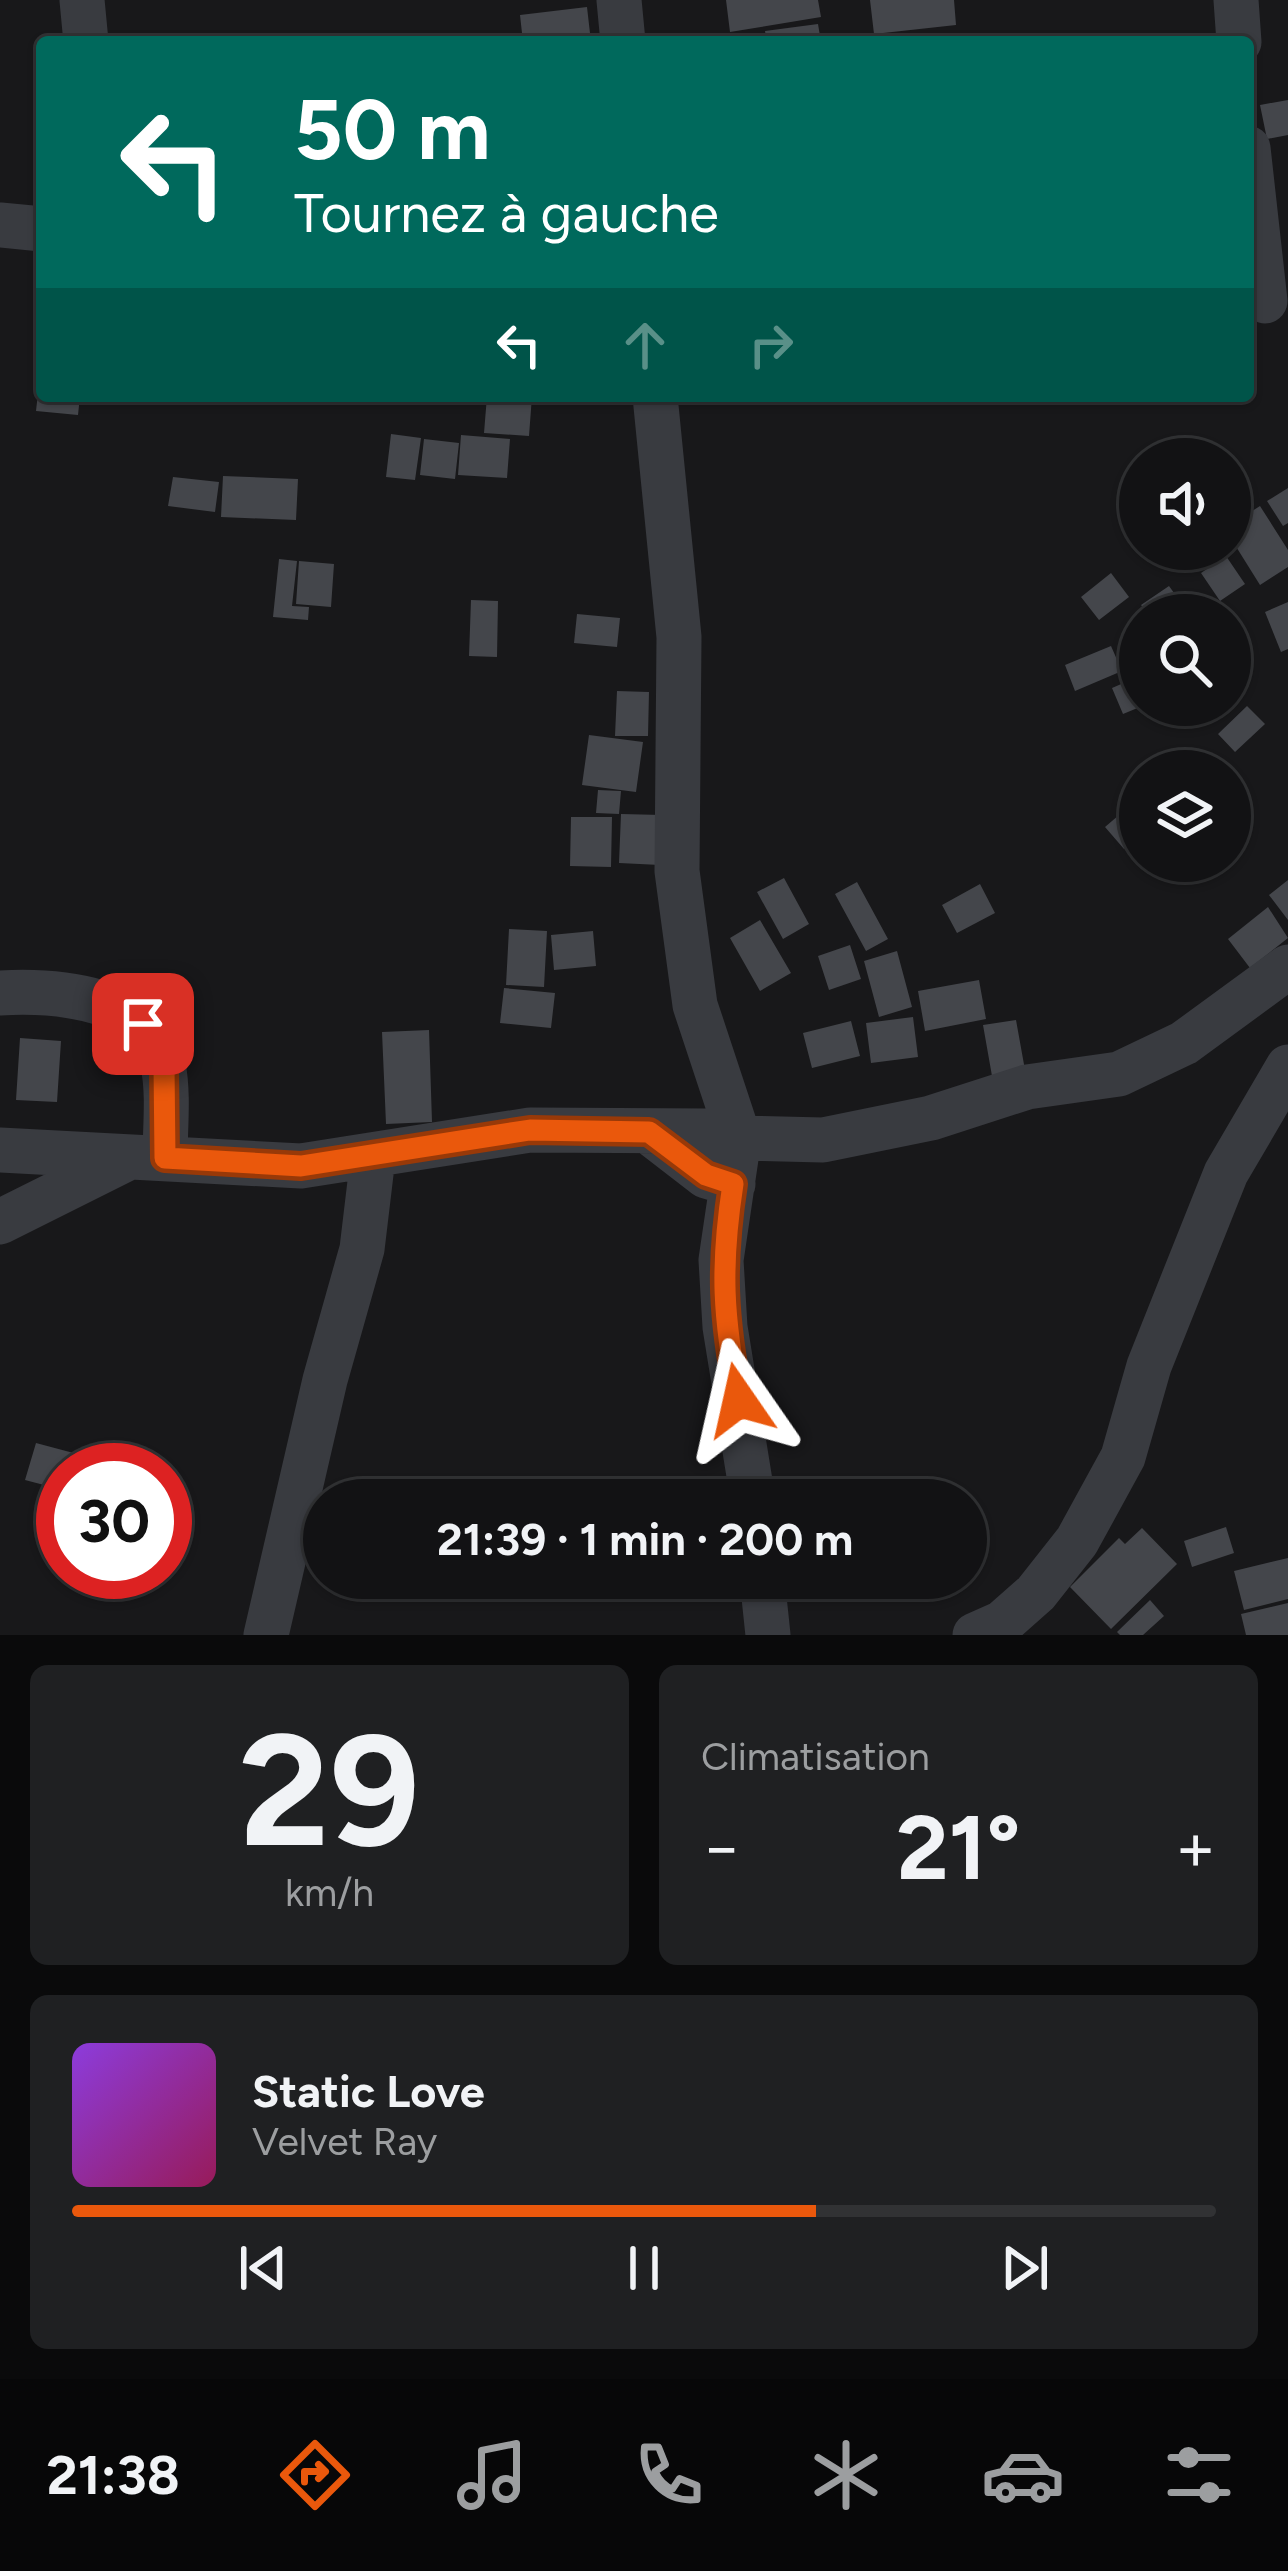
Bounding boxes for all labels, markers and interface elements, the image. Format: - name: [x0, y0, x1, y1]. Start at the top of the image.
- text: 50 m: [294, 79, 490, 180]
- icon: left: [96, 84, 252, 240]
- text: Tournez à gauche: [294, 181, 719, 246]
- icon: left: [486, 312, 552, 378]
- icon: ahead: [612, 312, 678, 378]
- icon: right: [738, 312, 804, 378]
- map controls: [1119, 438, 1251, 882]
- button: sound: [1119, 438, 1251, 570]
- button: search: [1119, 594, 1251, 726]
- button: layers: [1119, 750, 1251, 882]
- pin: [92, 973, 194, 1075]
- icon: arrive: [110, 991, 176, 1057]
- position arrow: [676, 1337, 802, 1463]
- speed limit sign: 30: [36, 1443, 192, 1599]
- text: 21:39 · 1 min · 200 m: [437, 1512, 853, 1566]
- text: 29: [239, 1697, 420, 1884]
- text: Climatisation: [701, 1733, 930, 1780]
- text: 21°: [896, 1793, 1021, 1902]
- text: −: [701, 1807, 742, 1887]
- text: +: [1175, 1807, 1216, 1887]
- text: km/h: [285, 1869, 374, 1916]
- text: Static Love: [252, 2064, 485, 2118]
- text: Velvet Ray: [252, 2118, 437, 2165]
- icon: previous: [230, 2235, 296, 2301]
- icon: pause: [611, 2235, 677, 2301]
- icon: next: [992, 2235, 1058, 2301]
- icon: directions: [273, 2433, 357, 2517]
- icon: music: [450, 2433, 534, 2517]
- icon: phone: [627, 2433, 711, 2517]
- icon: climate: [804, 2433, 888, 2517]
- icon: car: [981, 2433, 1065, 2517]
- icon: filters: [1157, 2433, 1241, 2517]
- text: 21:38: [46, 2443, 180, 2508]

